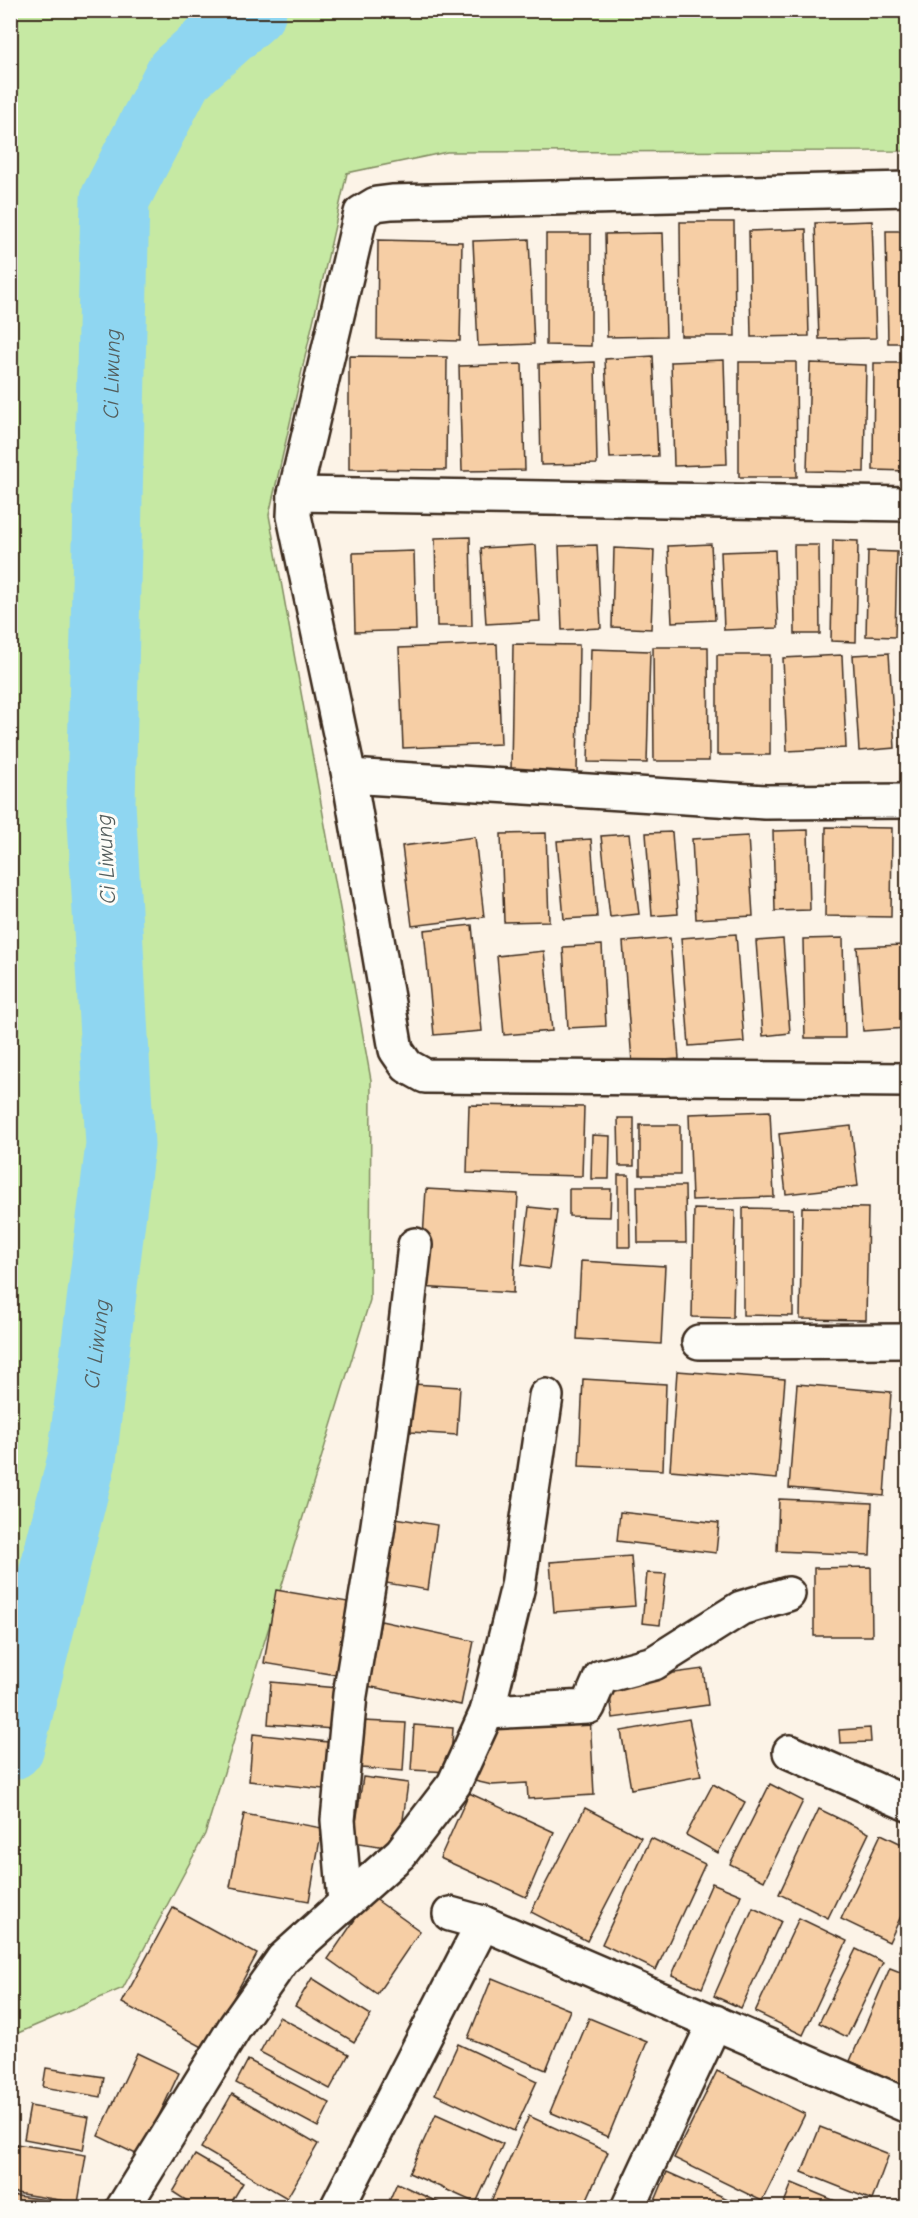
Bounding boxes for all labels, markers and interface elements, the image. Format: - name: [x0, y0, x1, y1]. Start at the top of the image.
- water label: Ci Liwung: [98, 329, 126, 419]
- water label: Ci Liwung: [91, 813, 121, 904]
- water label: Ci Liwung: [79, 1298, 115, 1390]

